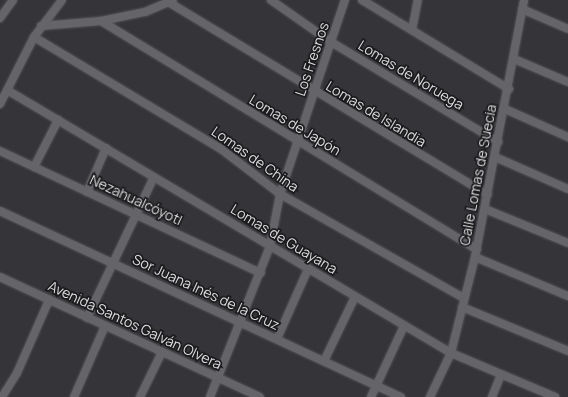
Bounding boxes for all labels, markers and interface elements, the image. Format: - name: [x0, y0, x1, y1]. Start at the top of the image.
- street label: Los Fresnos: [292, 20, 332, 98]
- street label: Lomas de Noruega: [355, 37, 467, 113]
- street label: Lomas de Islandia: [323, 77, 429, 151]
- street label: Lomas de Japón: [246, 91, 344, 159]
- street label: Calle Lomas de Suecia: [456, 103, 500, 247]
- street label: Lomas de China: [208, 123, 302, 195]
- street label: Nezahualcóyotl: [87, 171, 185, 229]
- street label: Lomas de Guayana: [228, 201, 340, 277]
- street label: Sor Juana Inés de la Cruz: [130, 251, 282, 333]
- street label: Avenida Santos Galván Olvera: [46, 277, 224, 373]

